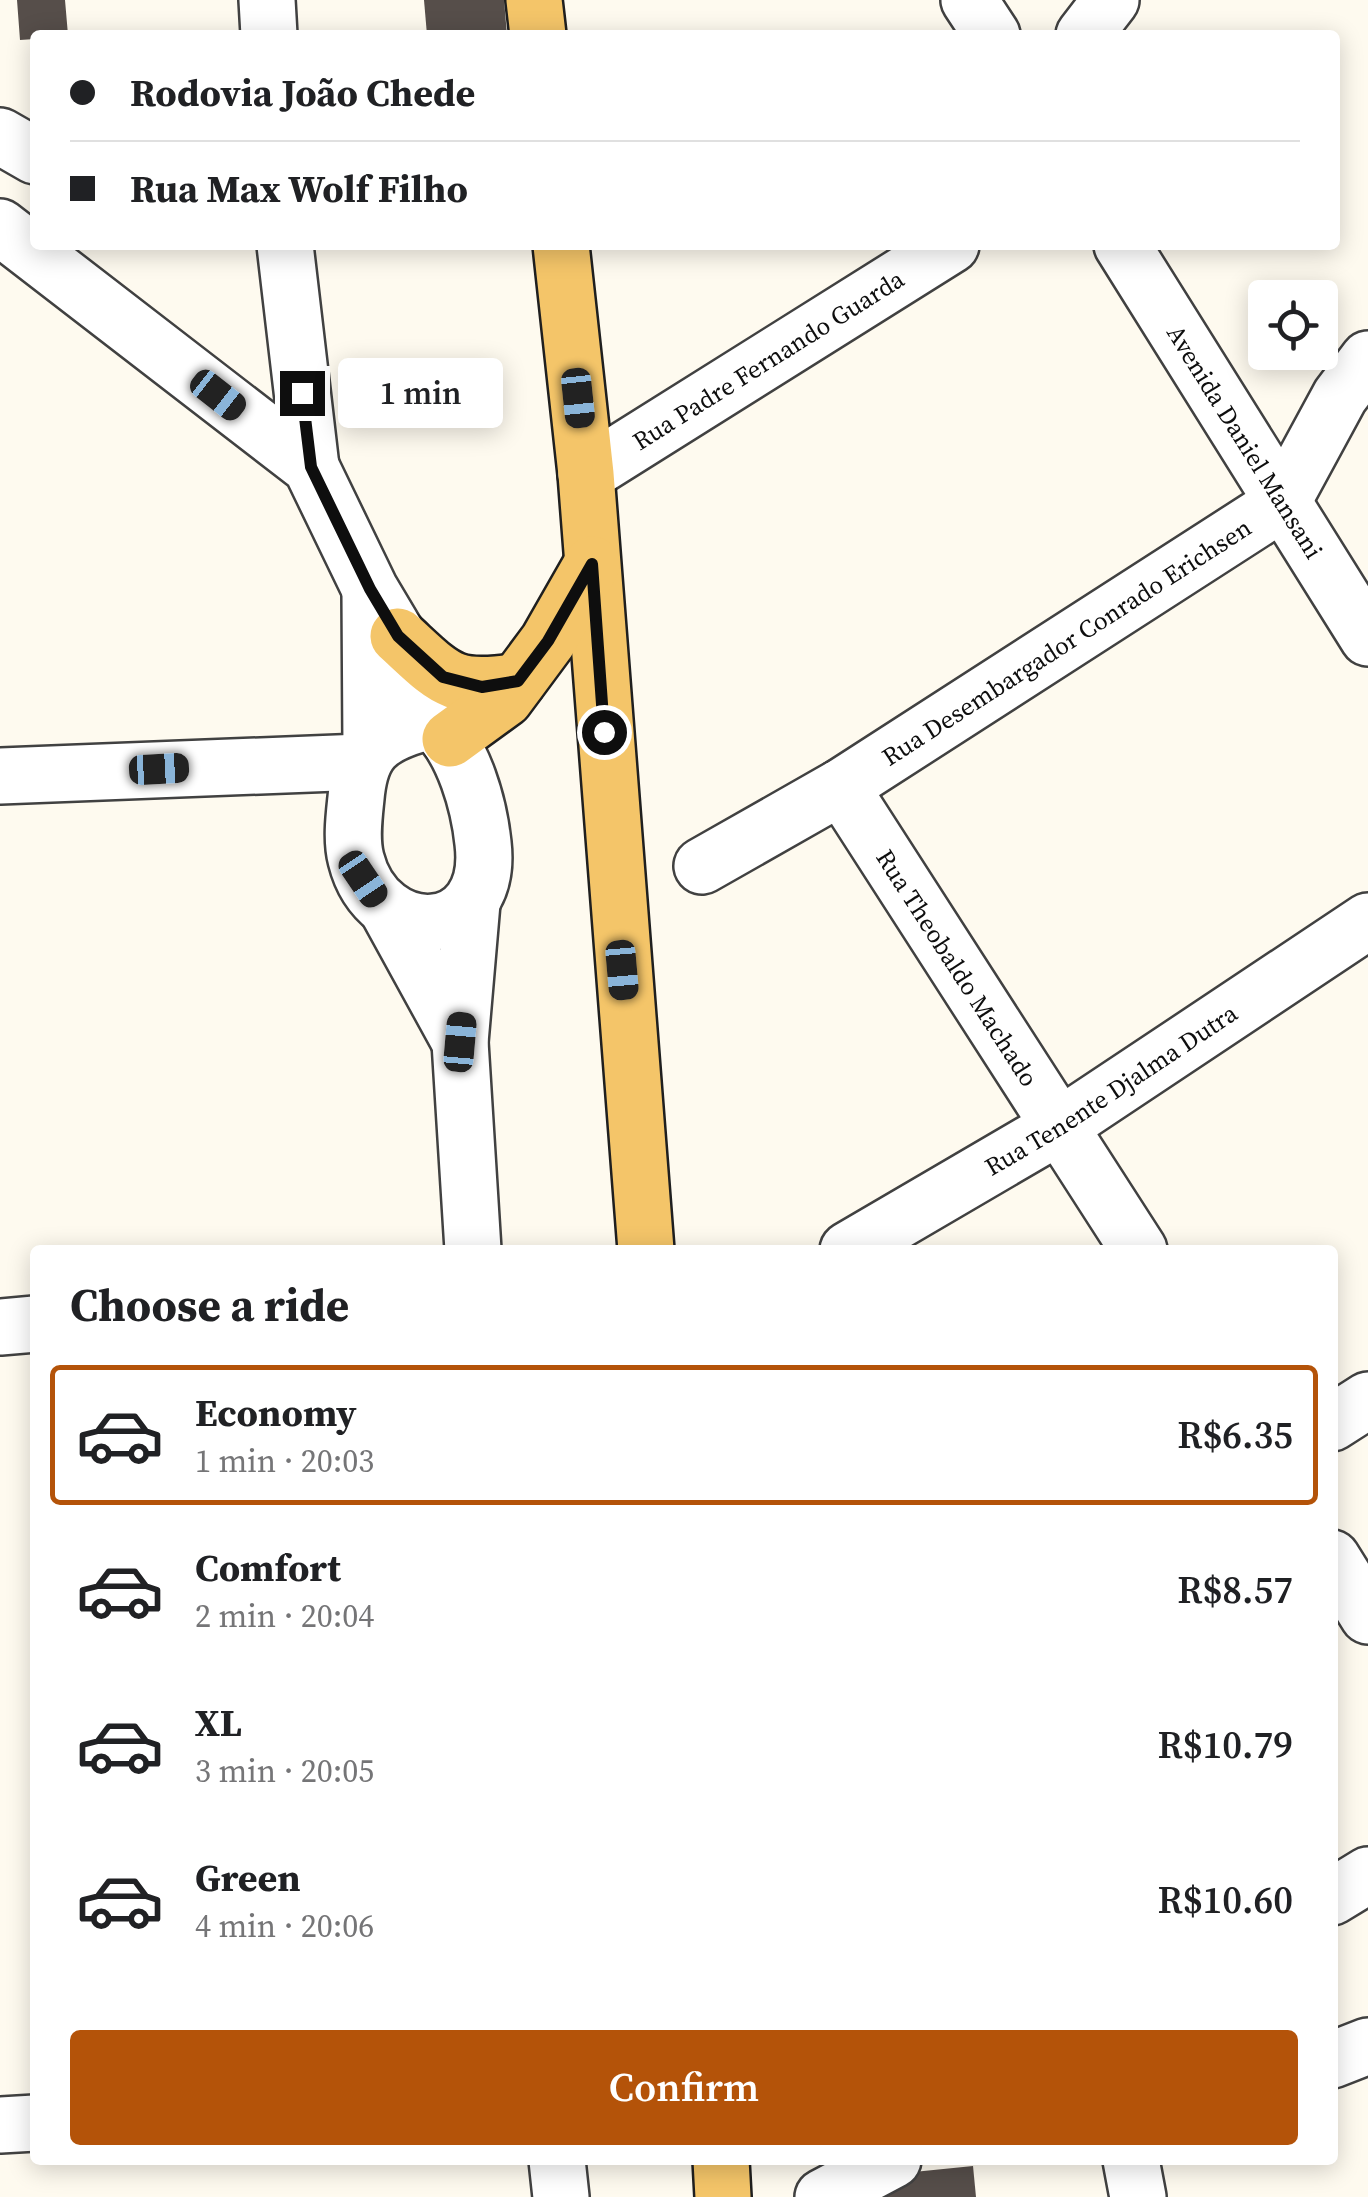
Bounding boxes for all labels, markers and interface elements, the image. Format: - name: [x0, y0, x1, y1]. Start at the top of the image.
- text: Rodovia João Chede: [130, 67, 475, 119]
- text: Rua Max Wolf Filho: [130, 163, 468, 215]
- street label: Rua Padre Fernando Guarda: [626, 262, 911, 458]
- map controls: [1248, 280, 1338, 370]
- button: locate: [1248, 280, 1338, 370]
- street label: Avenida Daniel Mansani: [1159, 318, 1331, 565]
- callout: 1 min: [337, 358, 502, 428]
- car: [185, 365, 251, 425]
- car: [560, 367, 596, 429]
- route end: [280, 371, 325, 416]
- text: 1 min: [379, 371, 462, 415]
- street label: Rua Desembargador Conrado Erichsen: [875, 510, 1258, 773]
- route start: [582, 710, 627, 755]
- car: [128, 752, 190, 786]
- street label: Rua Theobaldo Machado: [868, 843, 1046, 1093]
- car: [334, 846, 392, 912]
- car: [604, 939, 640, 1001]
- street label: Rua Tenente Djalma Dutra: [978, 996, 1244, 1183]
- car: [442, 1011, 478, 1073]
- text: Choose a ride: [70, 1274, 349, 1336]
- text: Economy: [195, 1387, 357, 1439]
- icon: car: [75, 1390, 165, 1480]
- text: R$6.35: [1177, 1409, 1293, 1461]
- text: 1 min · 20:03: [195, 1439, 374, 1483]
- text: Comfort: [195, 1542, 341, 1594]
- icon: car: [75, 1545, 165, 1635]
- text: R$8.57: [1177, 1564, 1293, 1616]
- text: 2 min · 20:04: [195, 1594, 374, 1638]
- text: XL: [195, 1697, 242, 1749]
- icon: car: [75, 1700, 165, 1790]
- text: R$10.79: [1157, 1719, 1293, 1771]
- text: 3 min · 20:05: [195, 1749, 374, 1793]
- text: Green: [195, 1852, 301, 1904]
- icon: car: [75, 1855, 165, 1945]
- text: R$10.60: [1157, 1874, 1293, 1926]
- text: 4 min · 20:06: [195, 1904, 374, 1948]
- button: Confirm: [70, 2030, 1298, 2145]

